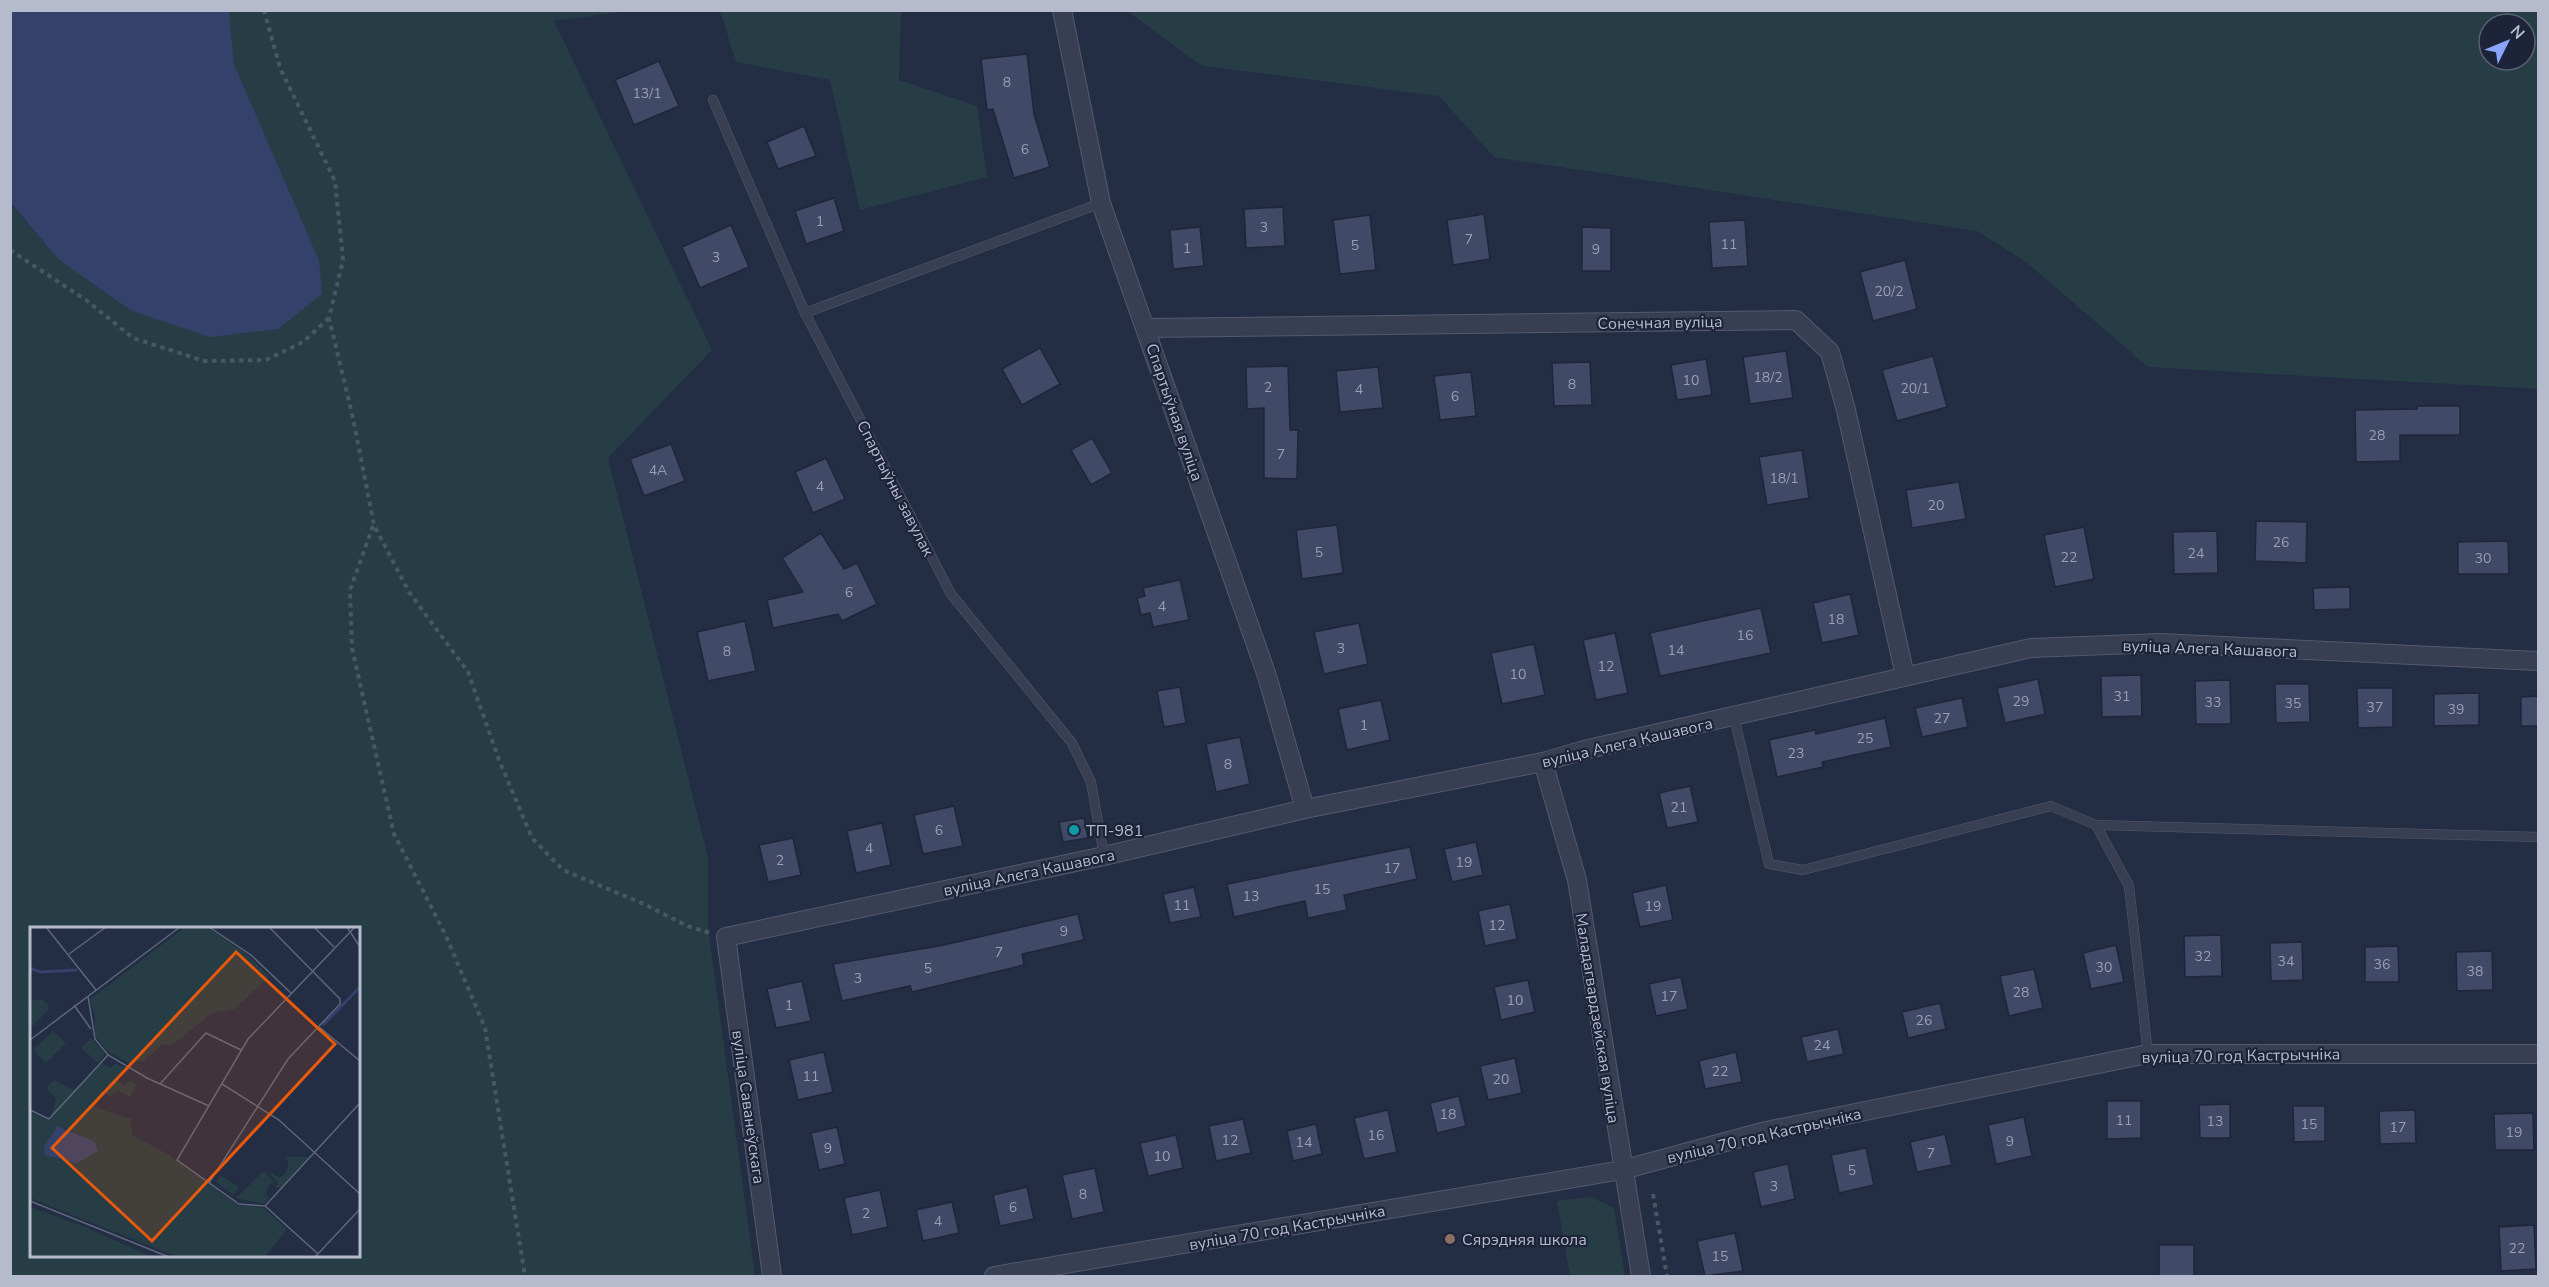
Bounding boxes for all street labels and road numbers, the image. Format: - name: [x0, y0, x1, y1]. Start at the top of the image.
- street label: Сонечная вуліца: [1597, 311, 1723, 335]
- street label: Спартыўная вуліца: [1140, 341, 1208, 484]
- street label: Спартыўны завулак: [851, 417, 939, 561]
- street label: вуліца Алега Кашавога: [2122, 635, 2298, 663]
- street label: вуліца Алега Кашавога: [1540, 713, 1715, 773]
- street label: вуліца Алега Кашавога: [941, 844, 1117, 902]
- street label: Маладагвардзейская вуліца: [1570, 911, 1625, 1125]
- street label: вуліца Саванеўскага: [726, 1029, 770, 1185]
- street label: вуліца 70 год Кастрычніка: [2141, 1043, 2341, 1069]
- street label: вуліца 70 год Кастрычніка: [1665, 1103, 1864, 1169]
- street label: вуліца 70 год Кастрычніка: [1187, 1200, 1387, 1256]

